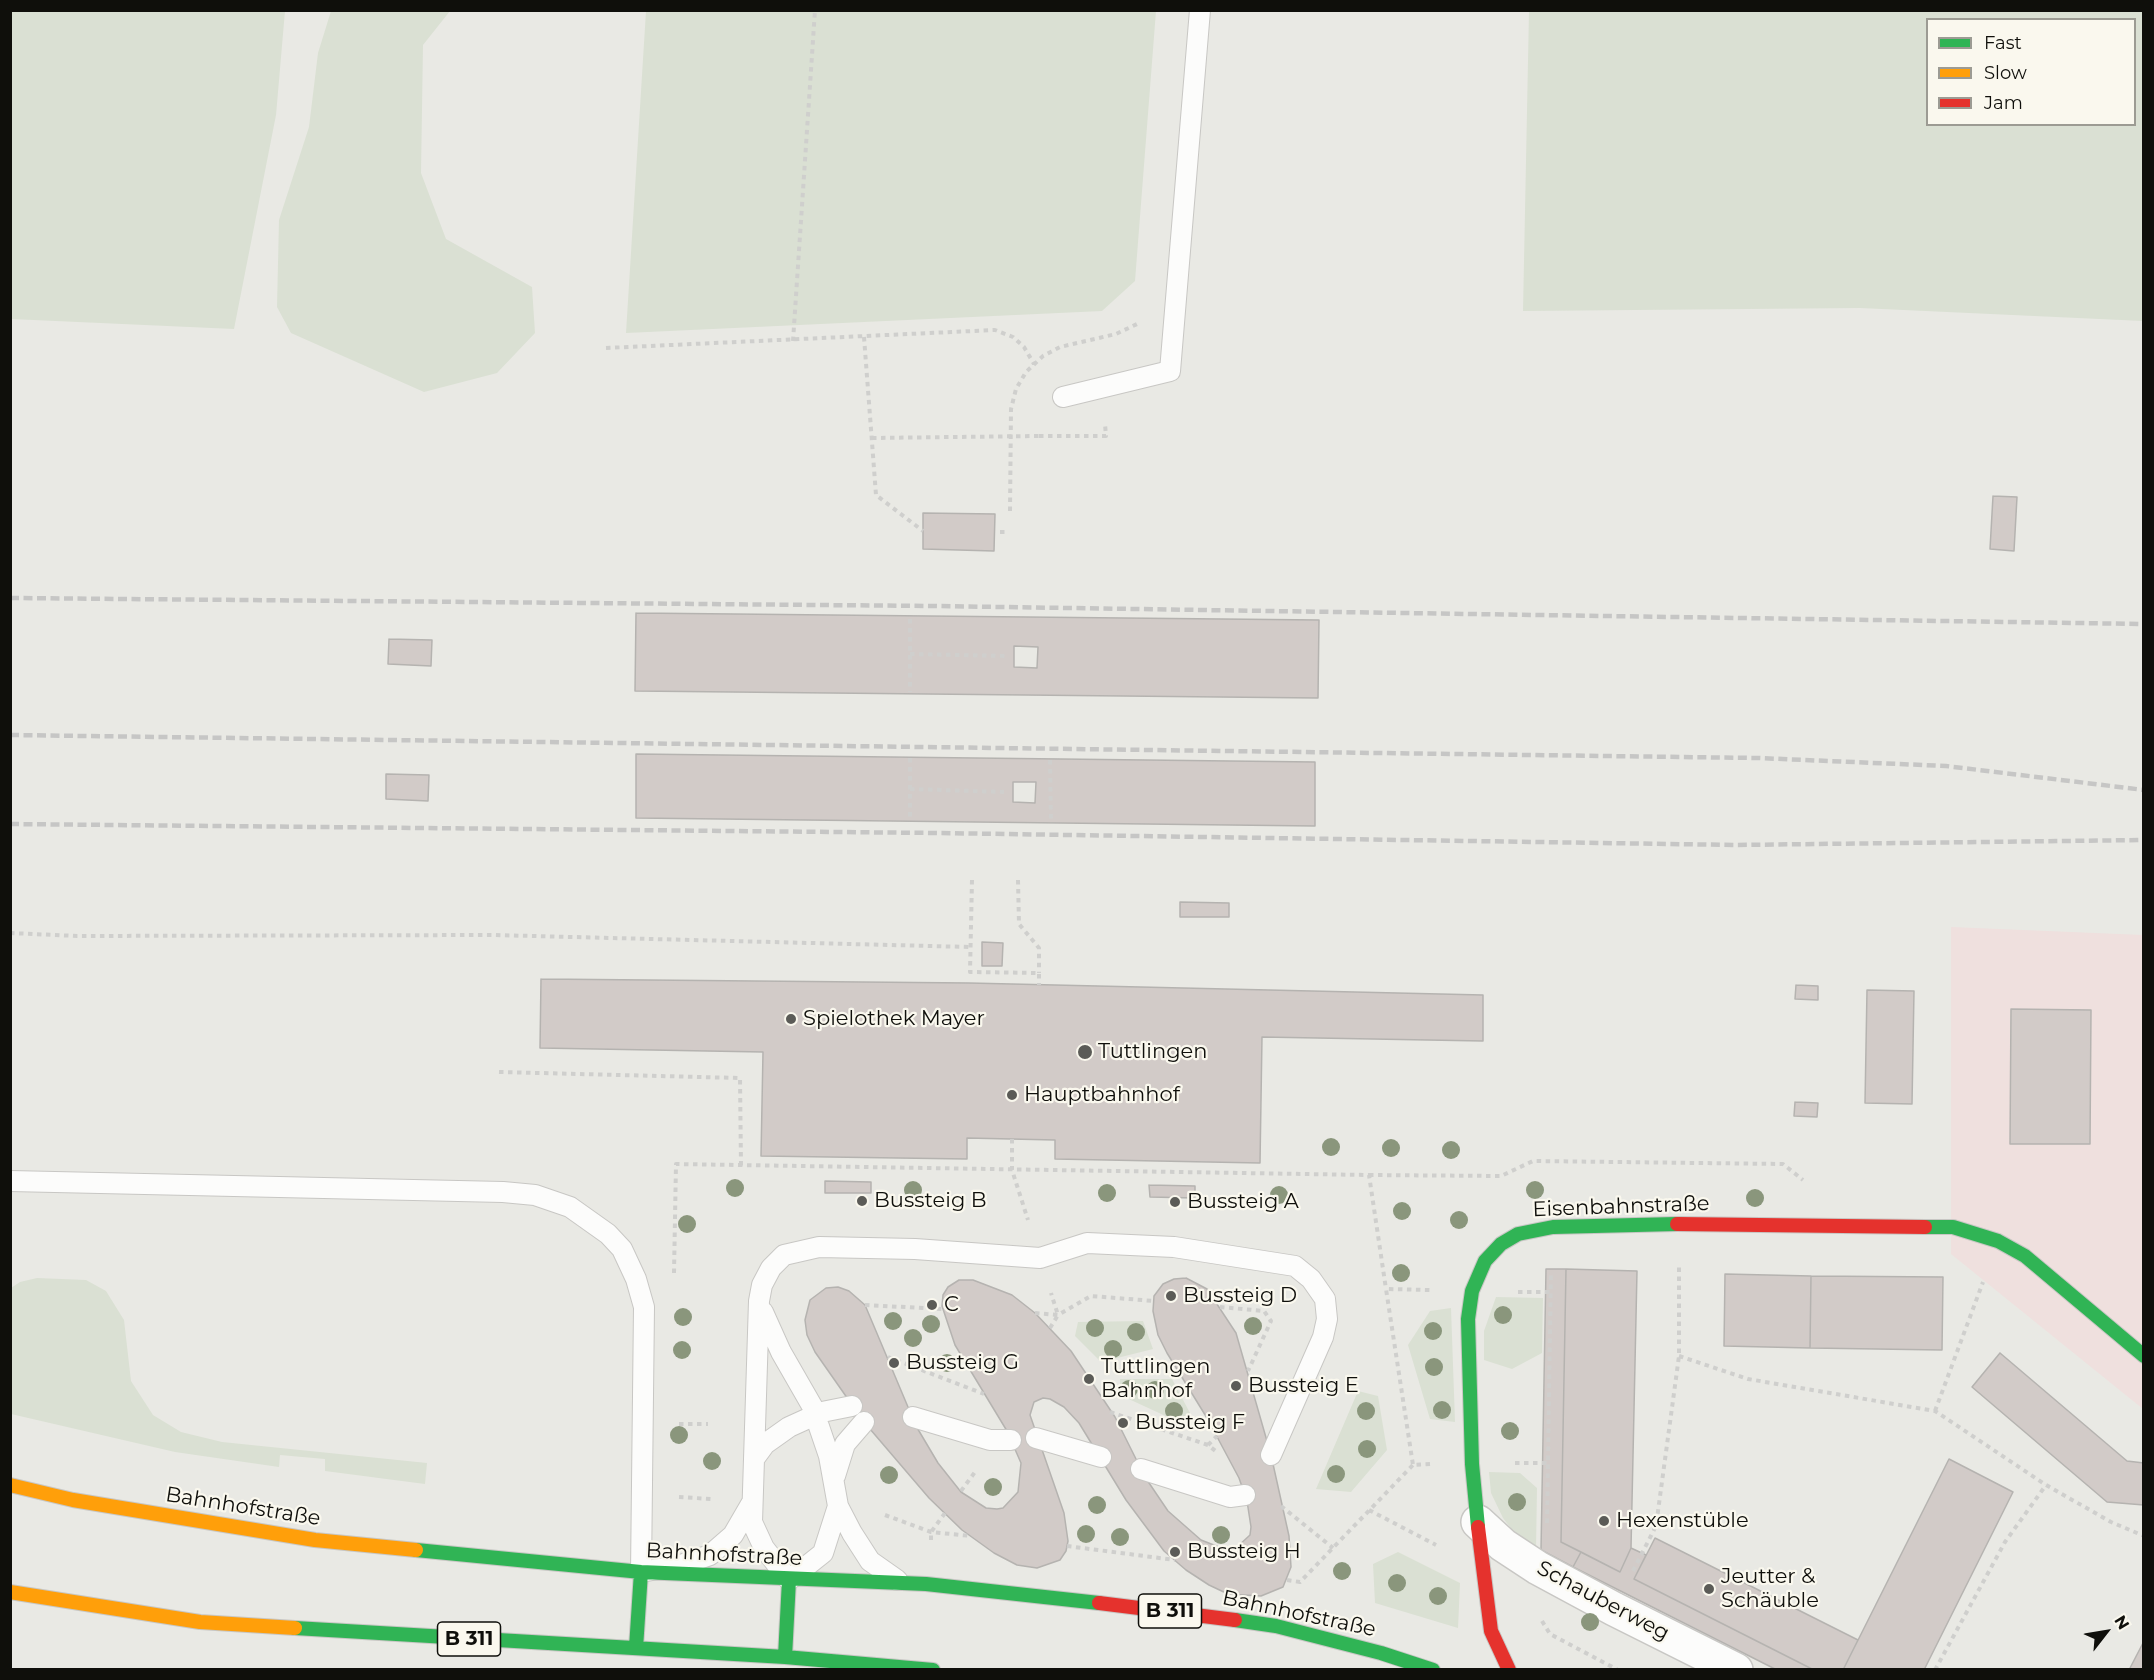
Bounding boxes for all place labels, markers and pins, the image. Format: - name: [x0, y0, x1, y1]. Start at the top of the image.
- place label: Spielothek Mayer: [803, 1006, 985, 1032]
- marker: Spielothek Mayer: [784, 1012, 798, 1026]
- place label: Tuttlingen: [1098, 1039, 1207, 1065]
- marker: Tuttlingen: [1076, 1043, 1094, 1061]
- place label: Hauptbahnhof: [1024, 1082, 1180, 1108]
- marker: Hauptbahnhof: [1005, 1088, 1019, 1102]
- place label: Bussteig B: [874, 1188, 987, 1214]
- place label: Bussteig A: [1187, 1189, 1299, 1215]
- marker: Bussteig B: [855, 1194, 869, 1208]
- marker: Bussteig A: [1168, 1195, 1182, 1209]
- place label: Bussteig D: [1183, 1283, 1297, 1309]
- marker: Bussteig D: [1164, 1289, 1178, 1303]
- place label: C: [944, 1292, 959, 1318]
- marker: C: [925, 1298, 939, 1312]
- place label: Bussteig G: [906, 1350, 1019, 1376]
- place label: Tuttlingen Bahnhof: [1101, 1354, 1210, 1404]
- marker: Bussteig G: [887, 1356, 901, 1370]
- marker: Tuttlingen Bahnhof: [1082, 1372, 1096, 1386]
- place label: Bussteig E: [1248, 1373, 1359, 1399]
- marker: Bussteig E: [1229, 1379, 1243, 1393]
- place label: Bussteig F: [1135, 1410, 1245, 1436]
- marker: Bussteig F: [1116, 1416, 1130, 1430]
- place label: Hexenstüble: [1616, 1508, 1749, 1534]
- marker: Hexenstüble: [1597, 1514, 1611, 1528]
- place label: Bussteig H: [1187, 1539, 1301, 1565]
- marker: Bussteig H: [1168, 1545, 1182, 1559]
- place label: Jeutter & Schäuble: [1721, 1564, 1819, 1614]
- marker: Jeutter & Schäuble: [1702, 1582, 1716, 1596]

